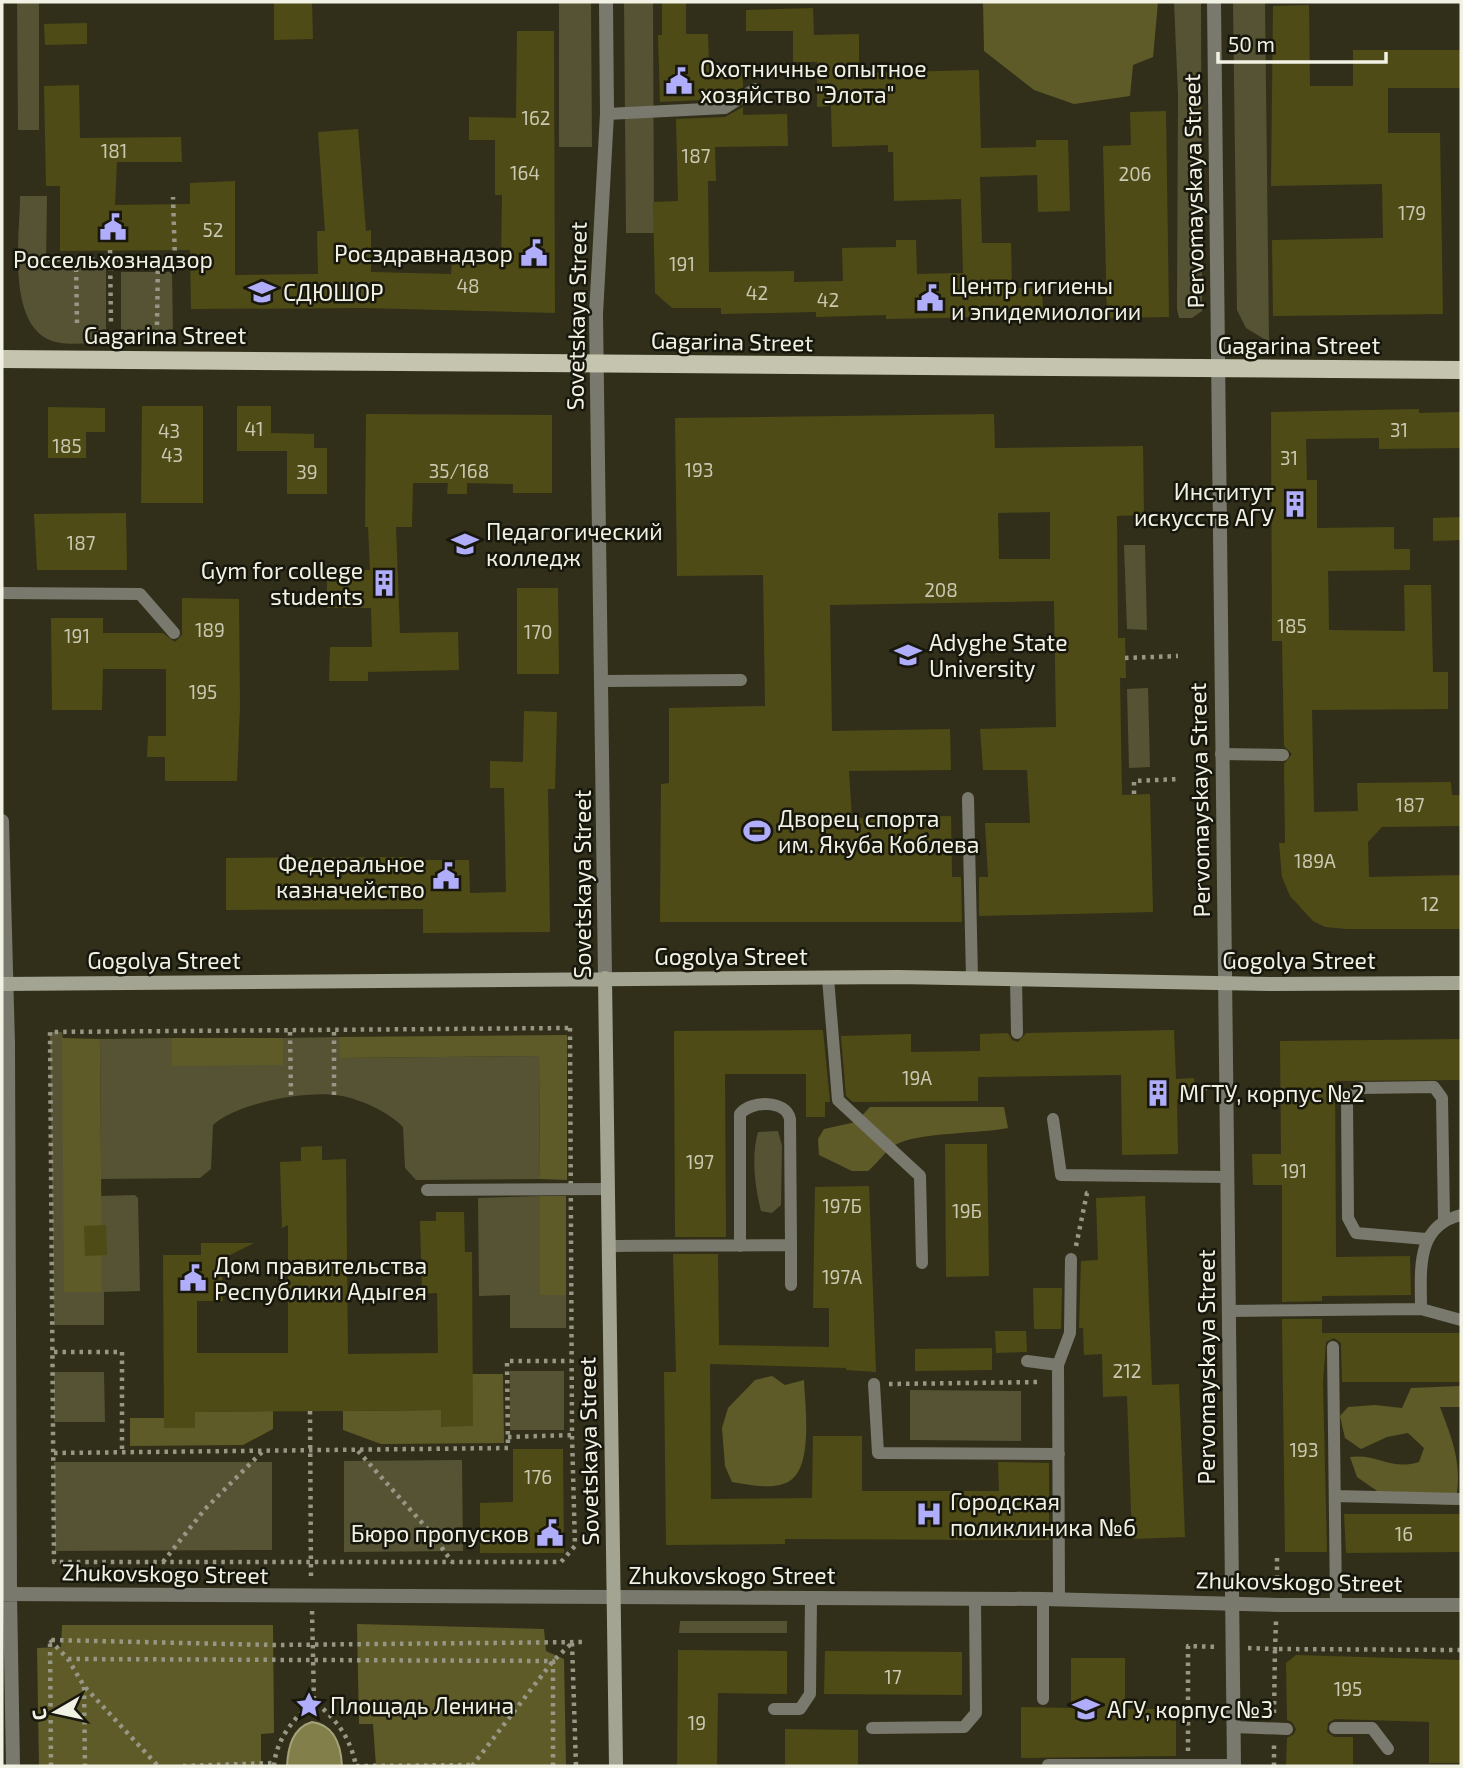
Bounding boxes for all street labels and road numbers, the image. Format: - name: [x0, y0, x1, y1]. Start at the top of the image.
- street label: Pervomayskaya Street: [1177, 73, 1209, 309]
- street label: Sovetskaya Street: [560, 221, 592, 411]
- street label: Gagarina Street: [84, 321, 246, 349]
- street label: Gagarina Street: [651, 326, 814, 356]
- street label: Gagarina Street: [1218, 331, 1380, 359]
- street label: Pervomayskaya Street: [1183, 682, 1215, 918]
- street label: Sovetskaya Street: [568, 789, 596, 978]
- street label: Gogolya Street: [654, 942, 808, 970]
- street label: Gogolya Street: [87, 946, 241, 974]
- street label: Gogolya Street: [1222, 946, 1376, 974]
- street label: Pervomayskaya Street: [1192, 1249, 1220, 1484]
- street label: Sovetskaya Street: [572, 1356, 604, 1546]
- street label: Zhukovskogo Street: [61, 1557, 269, 1589]
- street label: Zhukovskogo Street: [629, 1561, 836, 1589]
- street label: Zhukovskogo Street: [1195, 1565, 1403, 1597]

